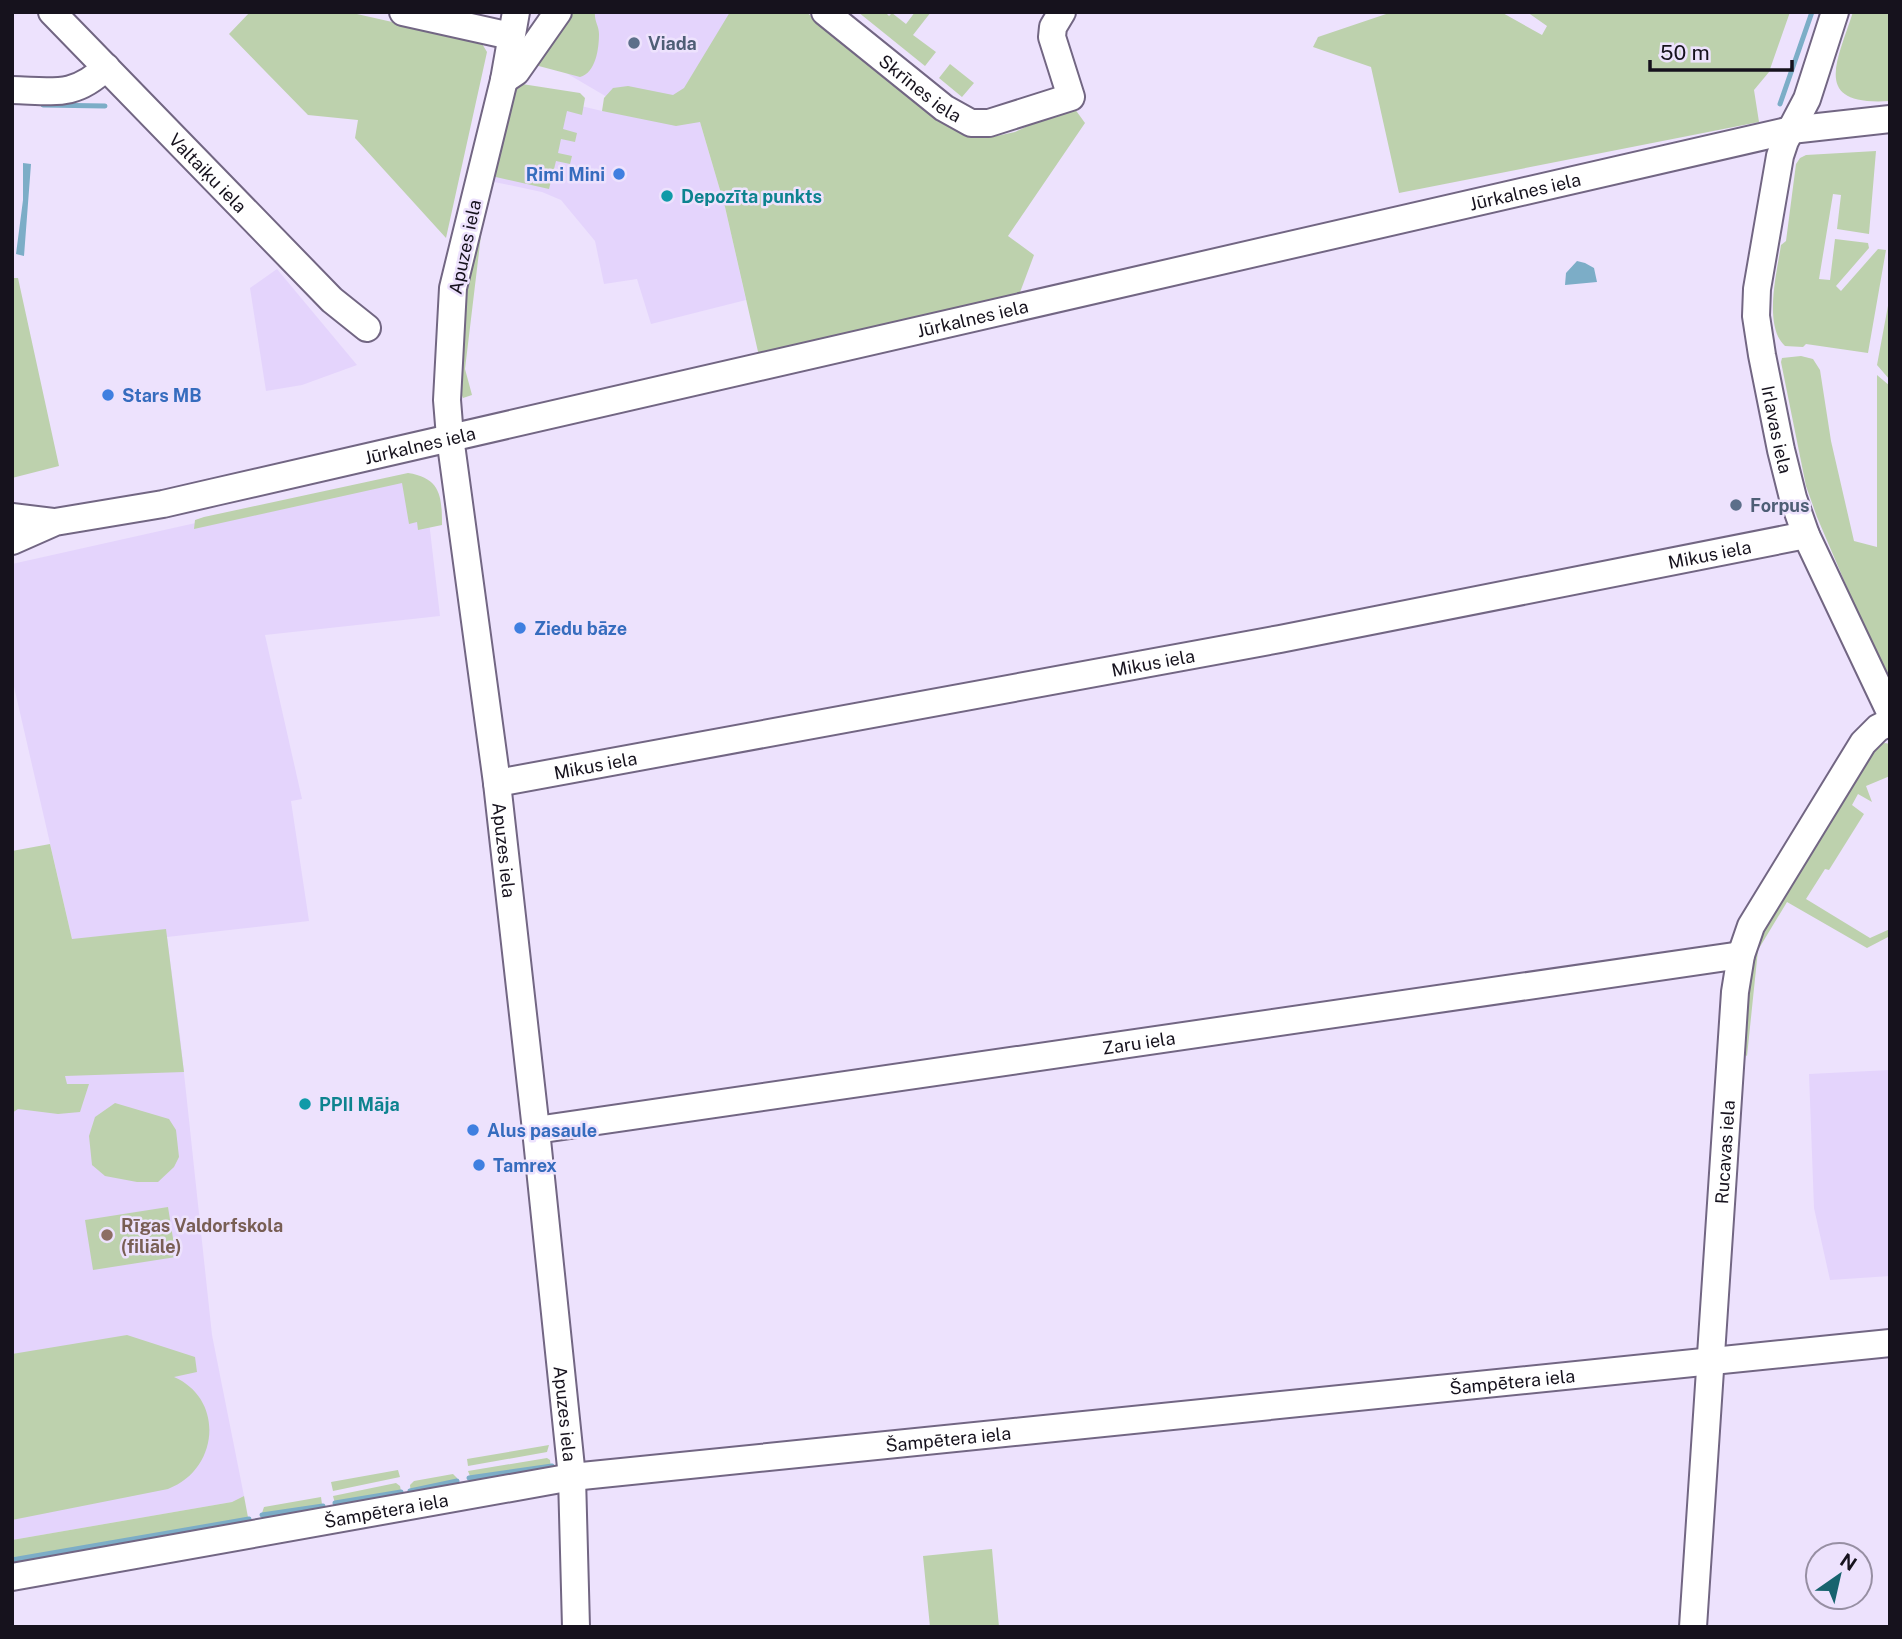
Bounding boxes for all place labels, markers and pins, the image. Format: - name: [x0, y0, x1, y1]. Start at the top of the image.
- place label: Viada: [648, 33, 697, 54]
- marker: Viada: [626, 35, 642, 51]
- place label: Rimi Mini: [526, 164, 605, 185]
- marker: Rimi Mini: [611, 166, 627, 182]
- place label: Depozīta punkts: [681, 186, 822, 207]
- marker: Depozīta punkts: [659, 188, 675, 204]
- place label: Stars MB: [122, 385, 202, 406]
- marker: Stars MB: [100, 387, 116, 403]
- place label: Forpus: [1750, 495, 1810, 516]
- marker: Forpus: [1728, 497, 1744, 513]
- place label: Ziedu bāze: [534, 618, 627, 639]
- marker: Ziedu bāze: [512, 620, 528, 636]
- place label: PPII Māja: [319, 1094, 400, 1115]
- marker: PPII Māja: [297, 1096, 313, 1112]
- place label: Alus pasaule: [487, 1120, 597, 1141]
- marker: Alus pasaule: [465, 1122, 481, 1138]
- place label: Tamrex: [493, 1155, 557, 1176]
- marker: Tamrex: [471, 1157, 487, 1173]
- place label: Rīgas Valdorfskola (filiāle): [121, 1215, 283, 1257]
- marker: Rīgas Valdorfskola (filiāle): [99, 1227, 115, 1243]

